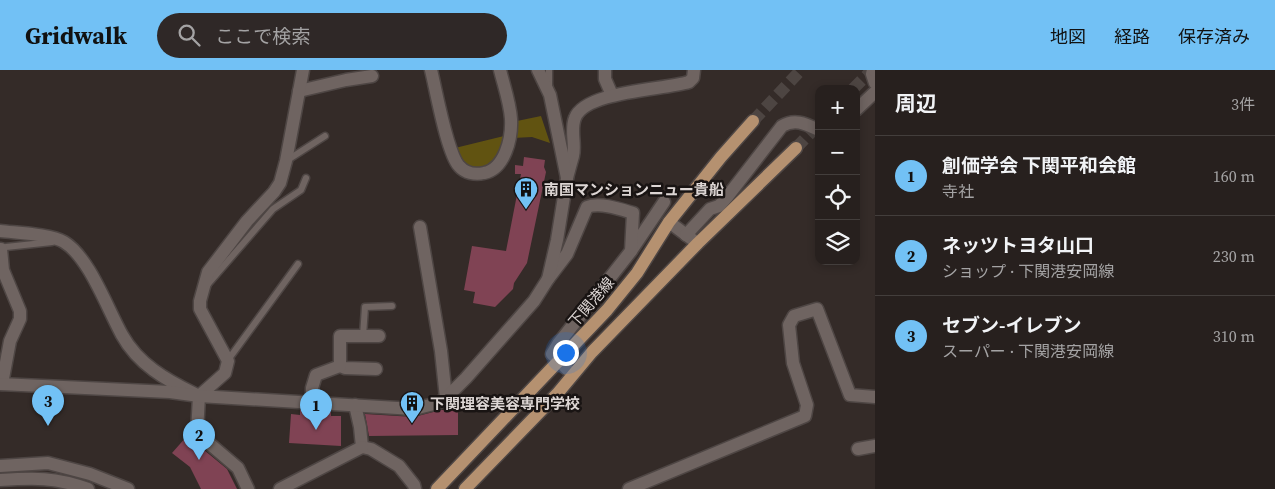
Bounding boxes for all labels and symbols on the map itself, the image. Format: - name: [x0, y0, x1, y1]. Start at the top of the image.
- building icon: 南国マンションニュー貴船: [513, 176, 539, 210]
- place label: 南国マンションニュー貴船: [544, 179, 724, 200]
- street label: 下関港線: [563, 272, 619, 332]
- your location: [553, 340, 579, 366]
- pin: 3: [32, 385, 64, 426]
- pin: 1: [300, 389, 332, 430]
- building icon: 下関理容美容専門学校: [399, 390, 425, 424]
- place label: 下関理容美容専門学校: [430, 393, 580, 414]
- pin: 2: [183, 419, 215, 460]

